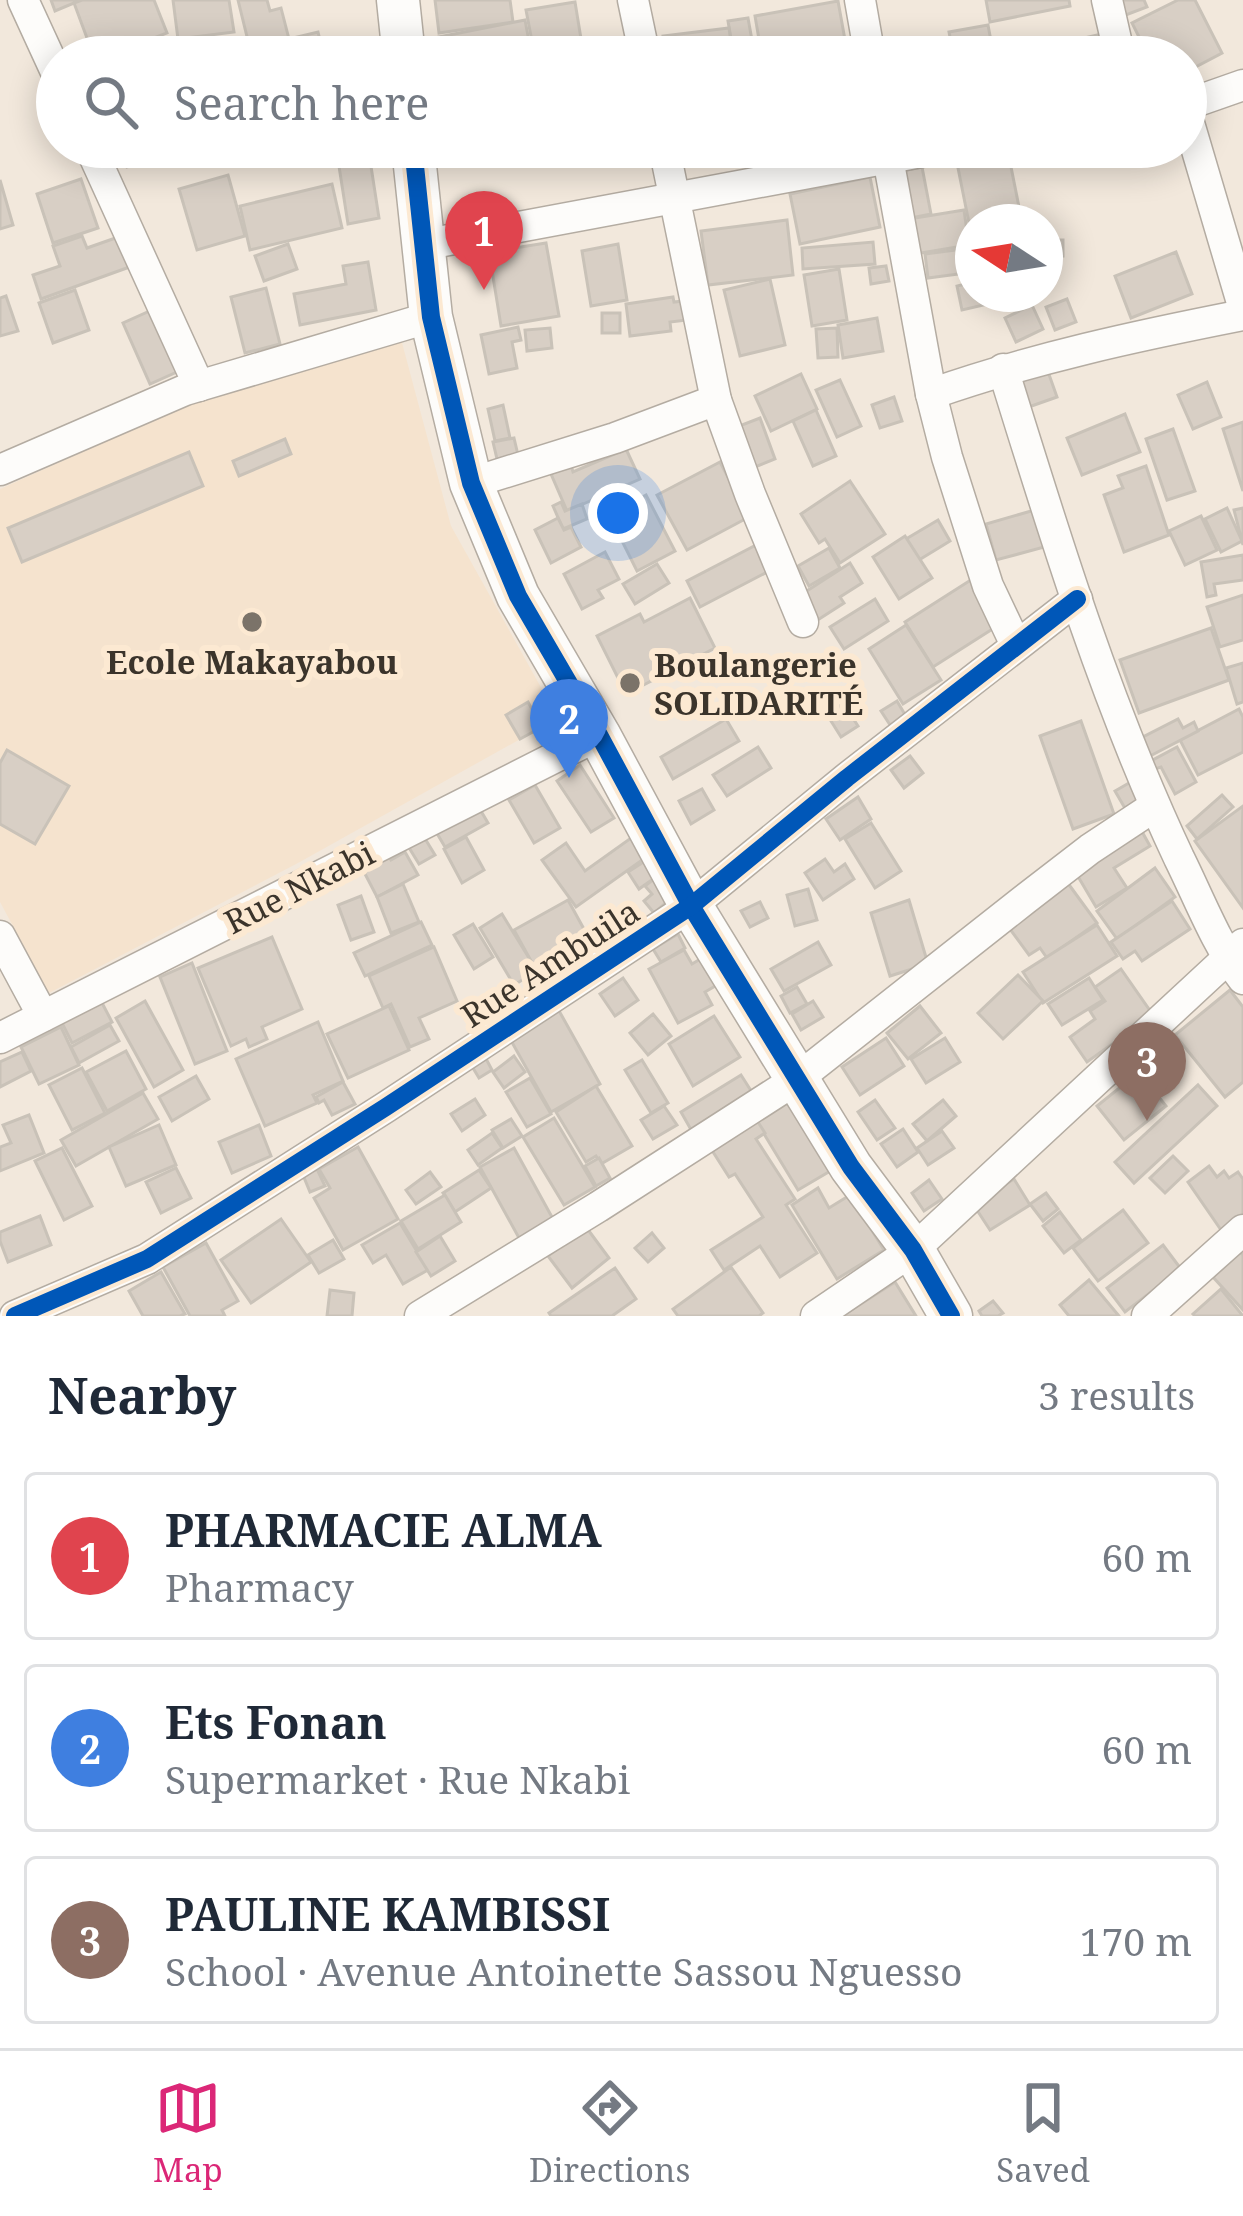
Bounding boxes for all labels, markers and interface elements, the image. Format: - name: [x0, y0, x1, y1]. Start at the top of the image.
- search box: [36, 36, 1207, 168]
- icon: search: [78, 69, 144, 135]
- text: Search here: [174, 72, 429, 133]
- pin: 1: [445, 191, 523, 290]
- north arrow: [955, 204, 1063, 312]
- your location: [588, 483, 648, 543]
- marker: Ecole Makayabou: [239, 609, 265, 635]
- place label: Ecole Makayabou: [106, 639, 398, 684]
- place label: Boulangerie SOLIDARITÉ: [654, 642, 863, 725]
- marker: Boulangerie SOLIDARITÉ: [617, 670, 643, 696]
- pin: 2: [530, 679, 608, 778]
- street label: Rue Nkabi: [216, 830, 382, 944]
- street label: Rue Ambuila: [452, 889, 648, 1037]
- pin: 3: [1108, 1022, 1186, 1121]
- text: Nearby: [48, 1359, 236, 1429]
- text: 3 results: [1038, 1368, 1195, 1421]
- text: PHARMACIE ALMA: [165, 1499, 602, 1560]
- text: 1: [79, 1530, 101, 1583]
- text: 60 m: [1101, 1530, 1192, 1583]
- text: Pharmacy: [165, 1560, 354, 1613]
- text: Ets Fonan: [165, 1691, 387, 1752]
- text: 2: [79, 1722, 101, 1775]
- text: 60 m: [1101, 1722, 1192, 1775]
- text: Supermarket · Rue Nkabi: [165, 1752, 630, 1805]
- text: PAULINE KAMBISSI: [165, 1883, 610, 1944]
- text: 3: [79, 1914, 101, 1967]
- text: 170 m: [1080, 1914, 1192, 1967]
- text: School · Avenue Antoinette Sassou Nguesso: [165, 1944, 962, 1997]
- tab: Map: [153, 2075, 223, 2192]
- tab: Directions: [529, 2075, 690, 2192]
- tab: Saved: [996, 2075, 1090, 2192]

